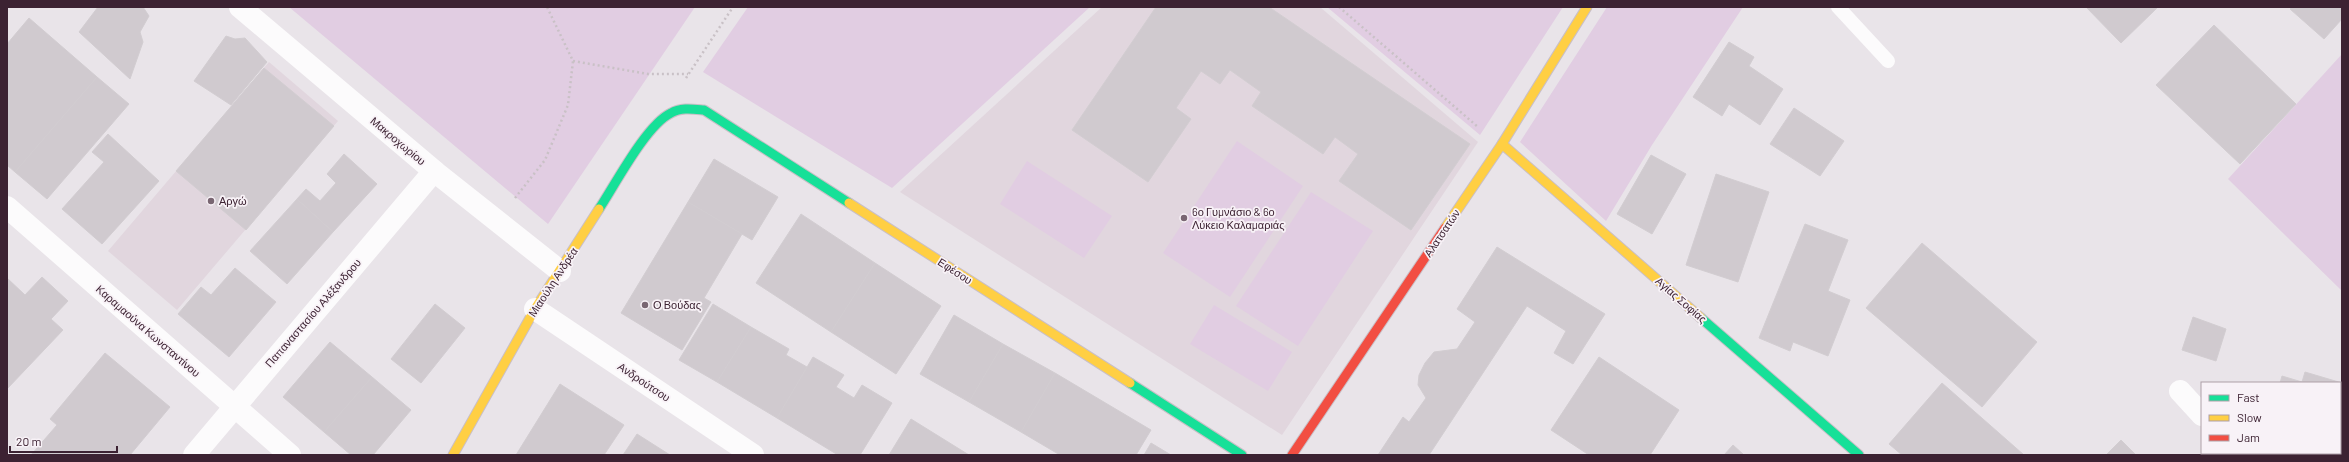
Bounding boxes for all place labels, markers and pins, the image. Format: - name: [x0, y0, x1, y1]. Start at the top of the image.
- place label: Αργώ: [219, 194, 247, 207]
- marker: Αργώ: [206, 196, 216, 206]
- place label: 6ο Γυμνάσιο & 6ο Λύκειο Καλαμαριάς: [1192, 205, 1285, 231]
- marker: 6ο Γυμνάσιο & 6ο Λύκειο Καλαμαριάς: [1179, 213, 1189, 223]
- place label: Ο Βούδας: [653, 298, 701, 311]
- marker: Ο Βούδας: [640, 300, 650, 310]

